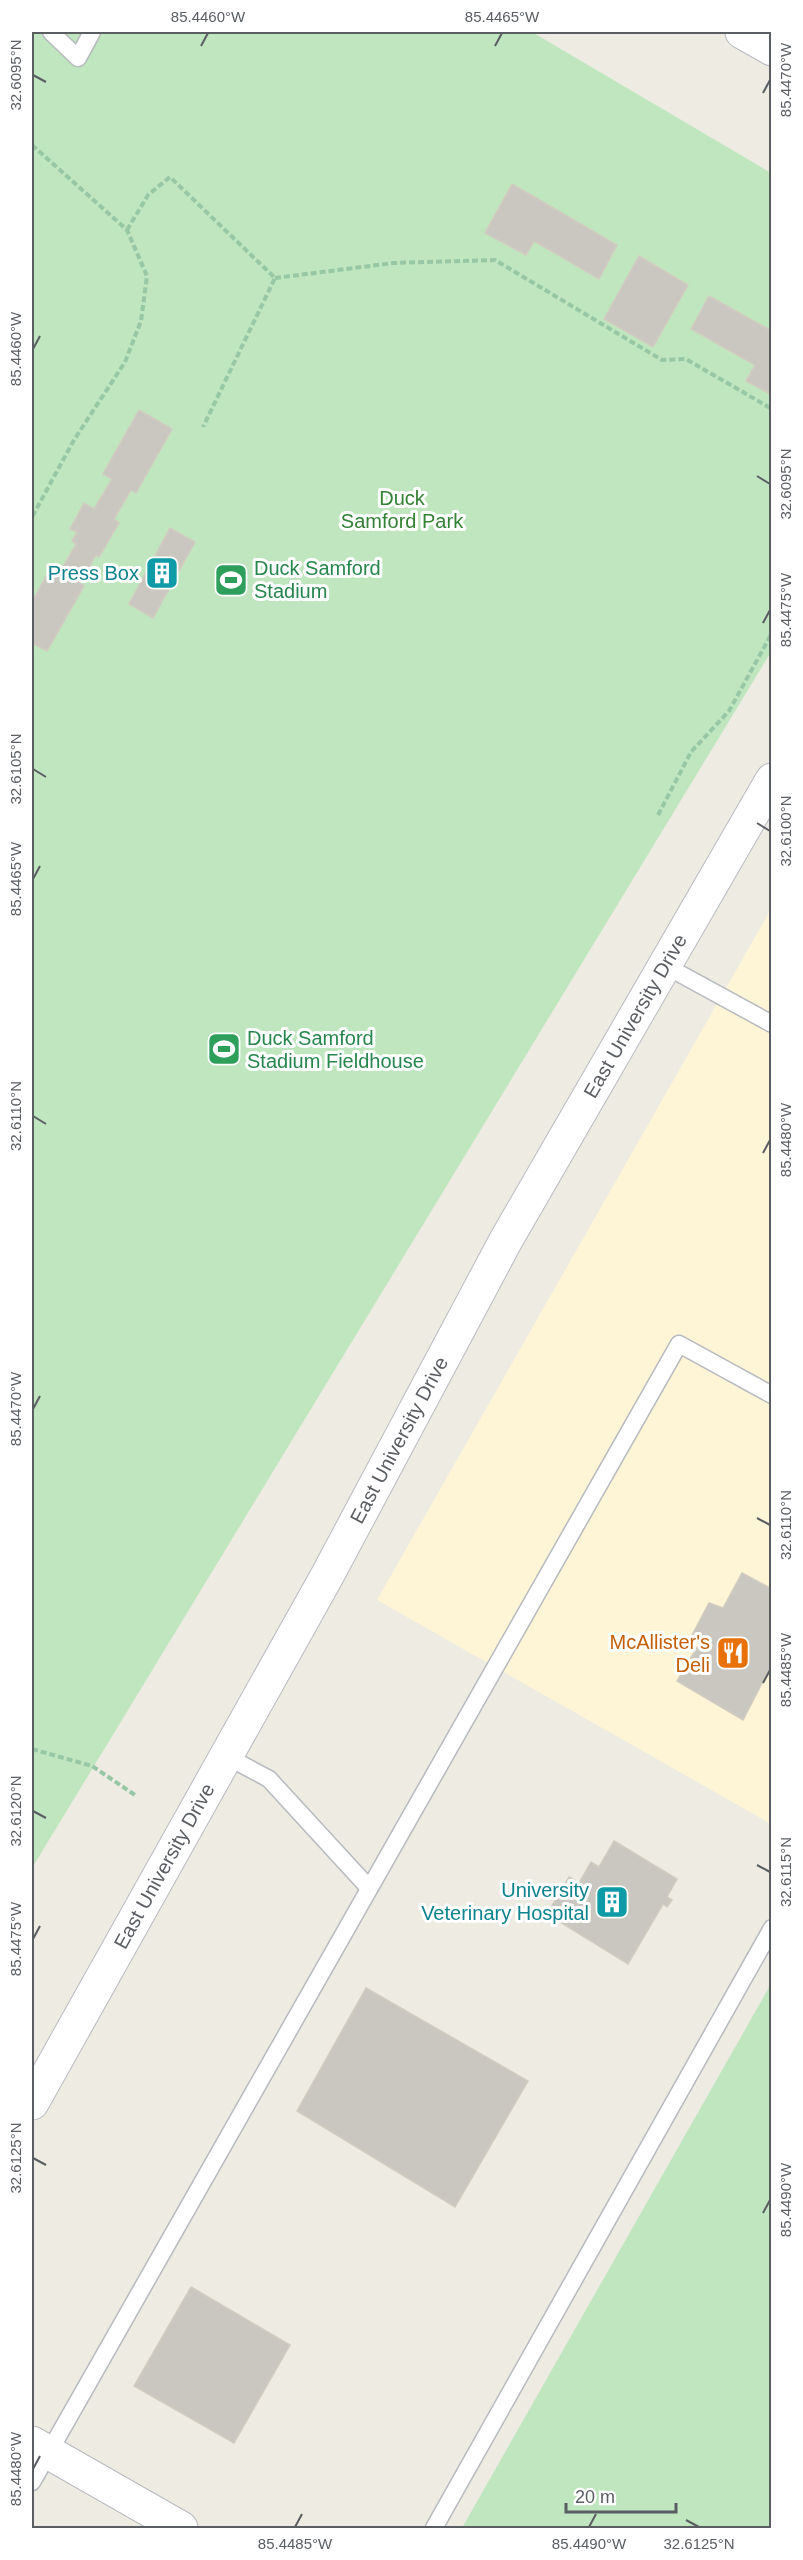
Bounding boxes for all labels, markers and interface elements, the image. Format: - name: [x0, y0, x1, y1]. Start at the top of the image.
- text: 85.4460°W: [171, 8, 246, 25]
- text: 85.4465°W: [465, 8, 540, 25]
- text: 32.6095°N: [7, 39, 24, 111]
- text: 85.4470°W: [777, 42, 794, 117]
- text: 85.4460°W: [7, 311, 24, 386]
- text: 32.6095°N: [777, 448, 794, 520]
- park label: Duck Samford Park: [341, 487, 464, 532]
- building icon: Press Box: [144, 555, 180, 591]
- place label: Duck Samford Stadium: [254, 557, 381, 602]
- place label: Press Box: [48, 562, 139, 584]
- sports icon: Duck Samford Stadium: [213, 562, 249, 598]
- text: 85.4475°W: [777, 572, 794, 647]
- text: 32.6105°N: [7, 733, 24, 805]
- text: 32.6100°N: [777, 795, 794, 867]
- text: 85.4465°W: [7, 841, 24, 916]
- street label: East University Drive: [579, 930, 691, 1102]
- place label: Duck Samford Stadium Fieldhouse: [247, 1027, 424, 1072]
- sports icon: Duck Samford Stadium Fieldhouse: [206, 1031, 242, 1067]
- text: 32.6110°N: [7, 1081, 24, 1151]
- text: 85.4480°W: [777, 1102, 794, 1177]
- street label: East University Drive: [346, 1353, 452, 1527]
- text: 85.4470°W: [7, 1371, 24, 1446]
- text: 32.6110°N: [777, 1490, 794, 1560]
- place label: McAllister's Deli: [610, 1631, 710, 1676]
- text: 85.4485°W: [777, 1632, 794, 1707]
- restaurant icon: McAllister's Deli: [715, 1635, 751, 1671]
- text: 32.6120°N: [7, 1775, 24, 1847]
- street label: East University Drive: [109, 1779, 219, 1953]
- text: 32.6115°N: [777, 1837, 794, 1907]
- place label: University Veterinary Hospital: [421, 1879, 589, 1924]
- building icon: University Veterinary Hospital: [594, 1884, 630, 1920]
- text: 85.4475°W: [7, 1901, 24, 1976]
- text: 32.6125°N: [7, 2122, 24, 2194]
- text: 85.4490°W: [777, 2162, 794, 2237]
- text: 85.4480°W: [7, 2431, 24, 2506]
- scale bar: [566, 2476, 676, 2514]
- text: 20 m: [575, 2487, 615, 2507]
- text: 85.4485°W: [258, 2535, 333, 2552]
- text: 85.4490°W: [552, 2535, 627, 2552]
- text: 32.6125°N: [663, 2535, 735, 2552]

